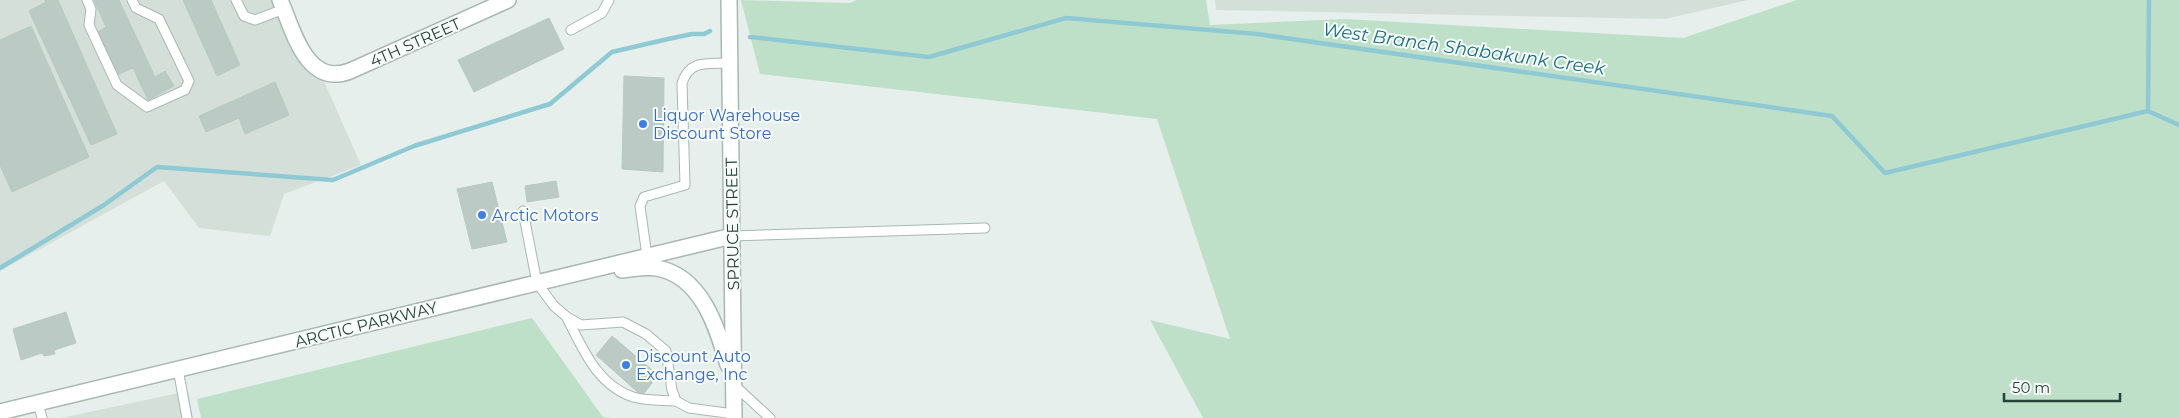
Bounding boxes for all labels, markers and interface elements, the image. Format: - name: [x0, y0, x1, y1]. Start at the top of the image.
- street label: 4TH STREET: [367, 14, 464, 71]
- water label: West Branch Shabakunk Creek: [1322, 18, 1608, 80]
- place label: Liquor Warehouse Discount Store: [653, 106, 800, 143]
- marker: Liquor Warehouse Discount Store: [637, 118, 649, 130]
- street label: SPRUCE STREET: [722, 157, 743, 290]
- place label: Arctic Motors: [492, 206, 599, 225]
- marker: Arctic Motors: [476, 209, 488, 221]
- street label: ARCTIC PARKWAY: [293, 297, 440, 351]
- place label: Discount Auto Exchange, Inc: [636, 347, 751, 384]
- marker: Discount Auto Exchange, Inc: [620, 359, 632, 371]
- scale bar: [2004, 370, 2120, 402]
- text: 50 m: [2012, 378, 2050, 397]

